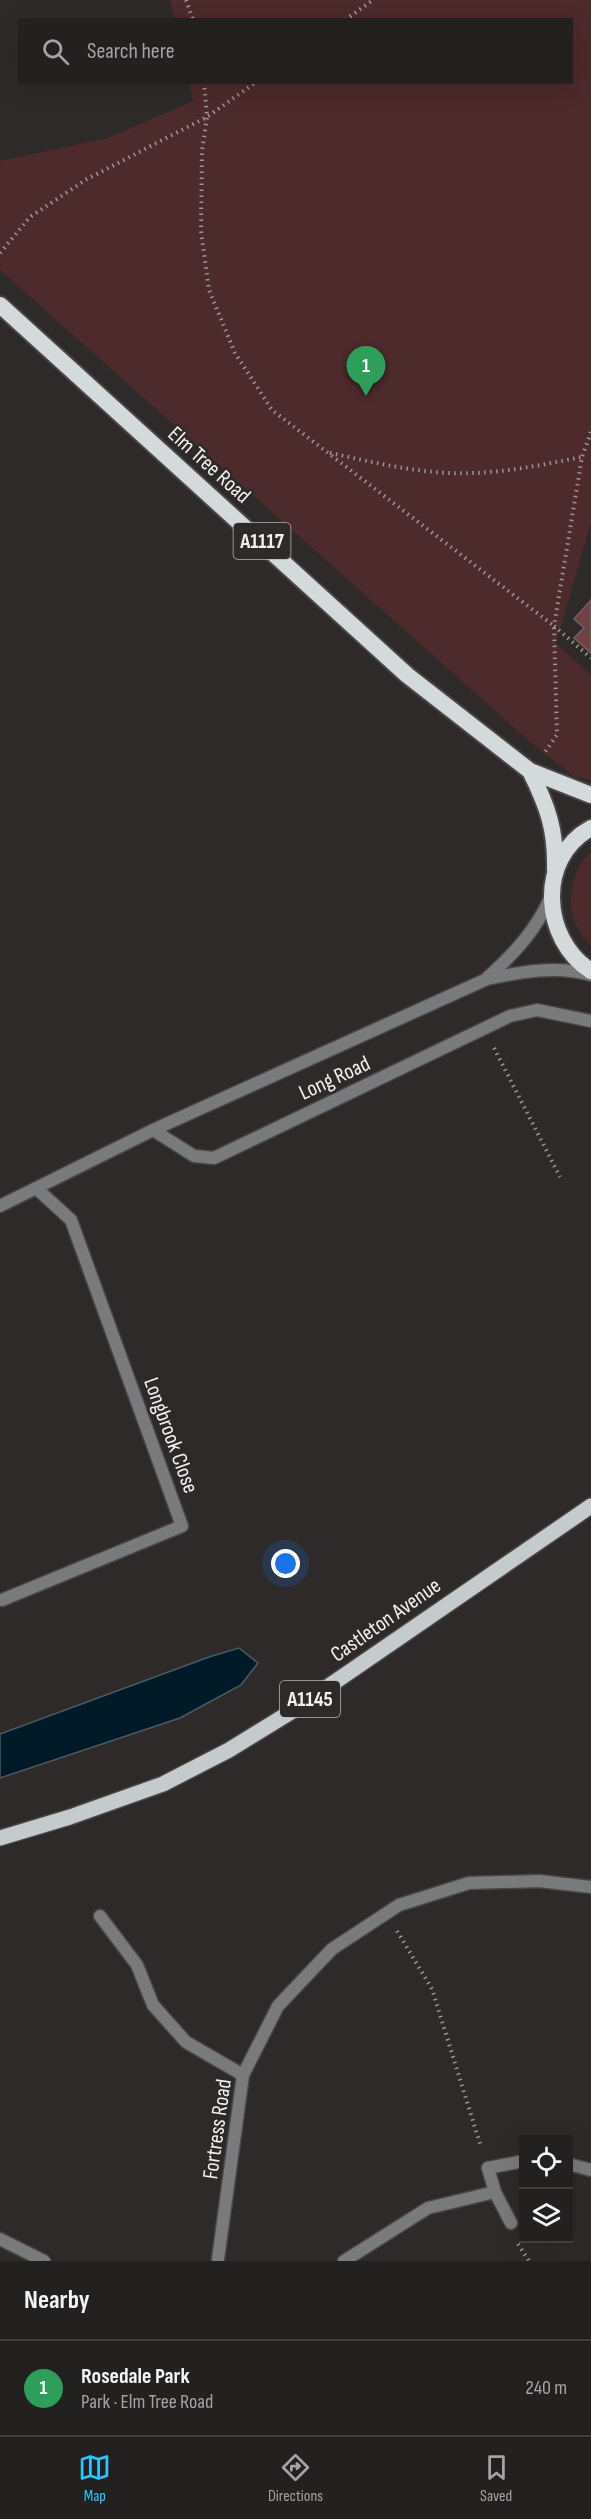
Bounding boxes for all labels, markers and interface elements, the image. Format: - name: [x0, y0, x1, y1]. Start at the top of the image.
- search box: [18, 18, 573, 84]
- icon: search: [39, 35, 72, 68]
- text: Search here: [87, 38, 174, 65]
- pin: 1: [346, 346, 386, 396]
- street label: Elm Tree Road: [162, 421, 256, 509]
- road number: A1117: [234, 523, 290, 559]
- street label: Long Road: [295, 1050, 374, 1107]
- street label: Longbrook Close: [137, 1374, 204, 1497]
- your location: [271, 1549, 300, 1578]
- street label: Castleton Avenue: [325, 1572, 446, 1668]
- road number: A1145: [280, 1681, 340, 1717]
- street label: Fortress Road: [197, 2077, 238, 2181]
- map controls: [519, 2135, 573, 2243]
- button: locate: [519, 2135, 573, 2189]
- button: layers: [519, 2189, 573, 2243]
- text: Nearby: [24, 2285, 90, 2316]
- text: Rosedale Park: [81, 2363, 190, 2390]
- text: 1: [40, 2376, 47, 2400]
- text: 240 m: [526, 2376, 567, 2400]
- text: Park · Elm Tree Road: [81, 2390, 213, 2414]
- tab: Map: [78, 2451, 111, 2506]
- tab: Directions: [268, 2451, 323, 2506]
- tab: Saved: [480, 2451, 513, 2506]

